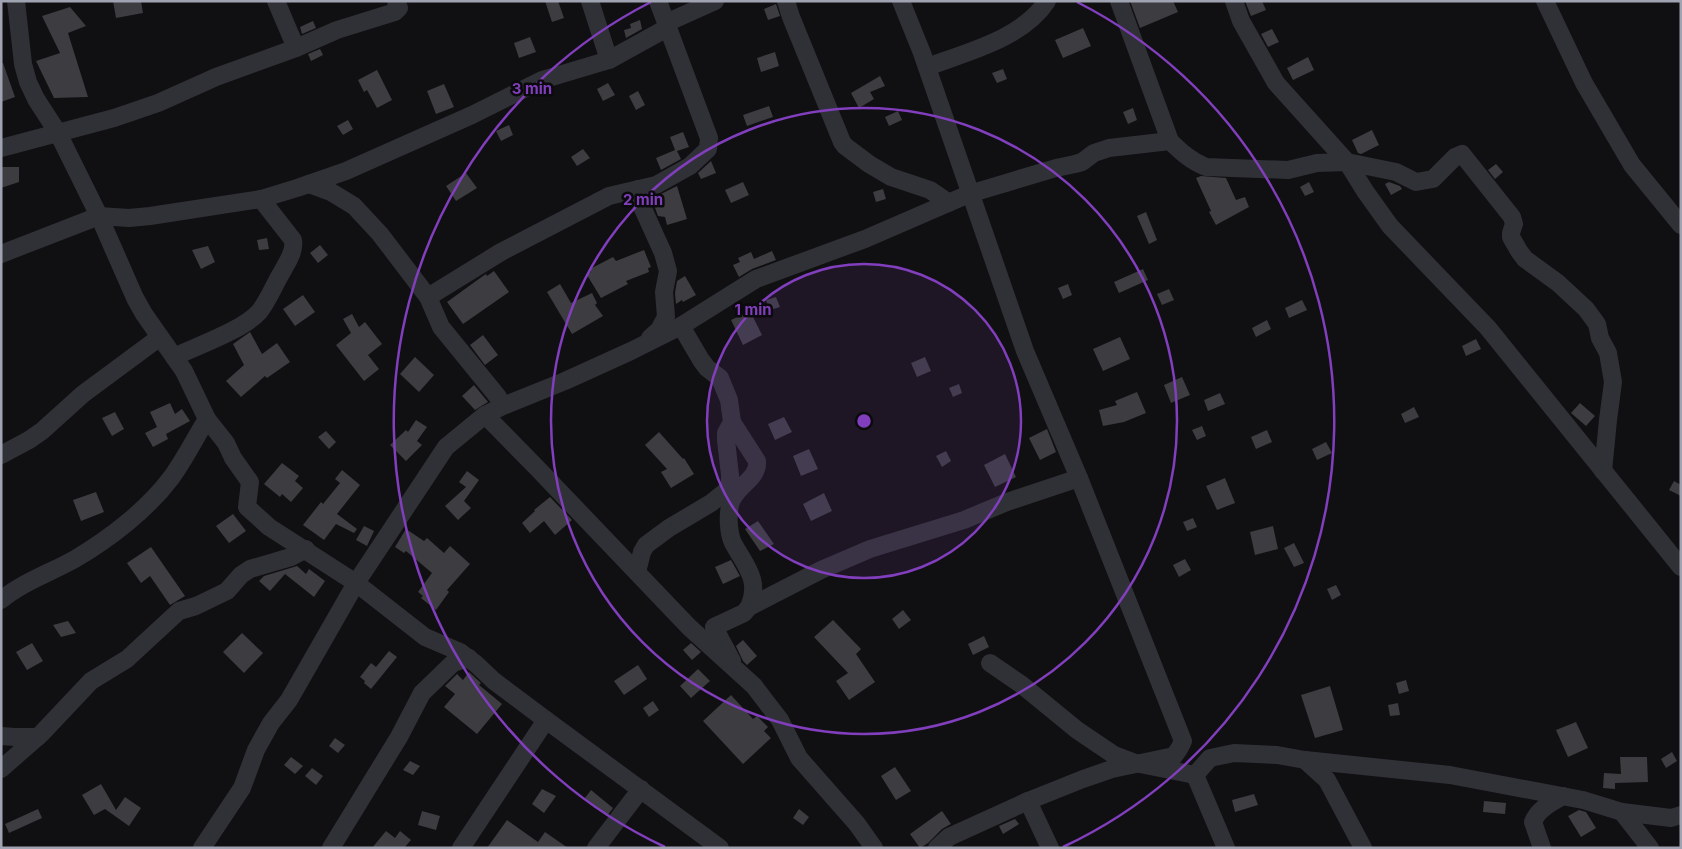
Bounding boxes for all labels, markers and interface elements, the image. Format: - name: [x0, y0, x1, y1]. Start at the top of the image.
- text: 3 min: [512, 79, 552, 98]
- text: 2 min: [623, 190, 663, 209]
- text: 1 min: [734, 300, 772, 319]
- centre of rings: [855, 412, 873, 430]

